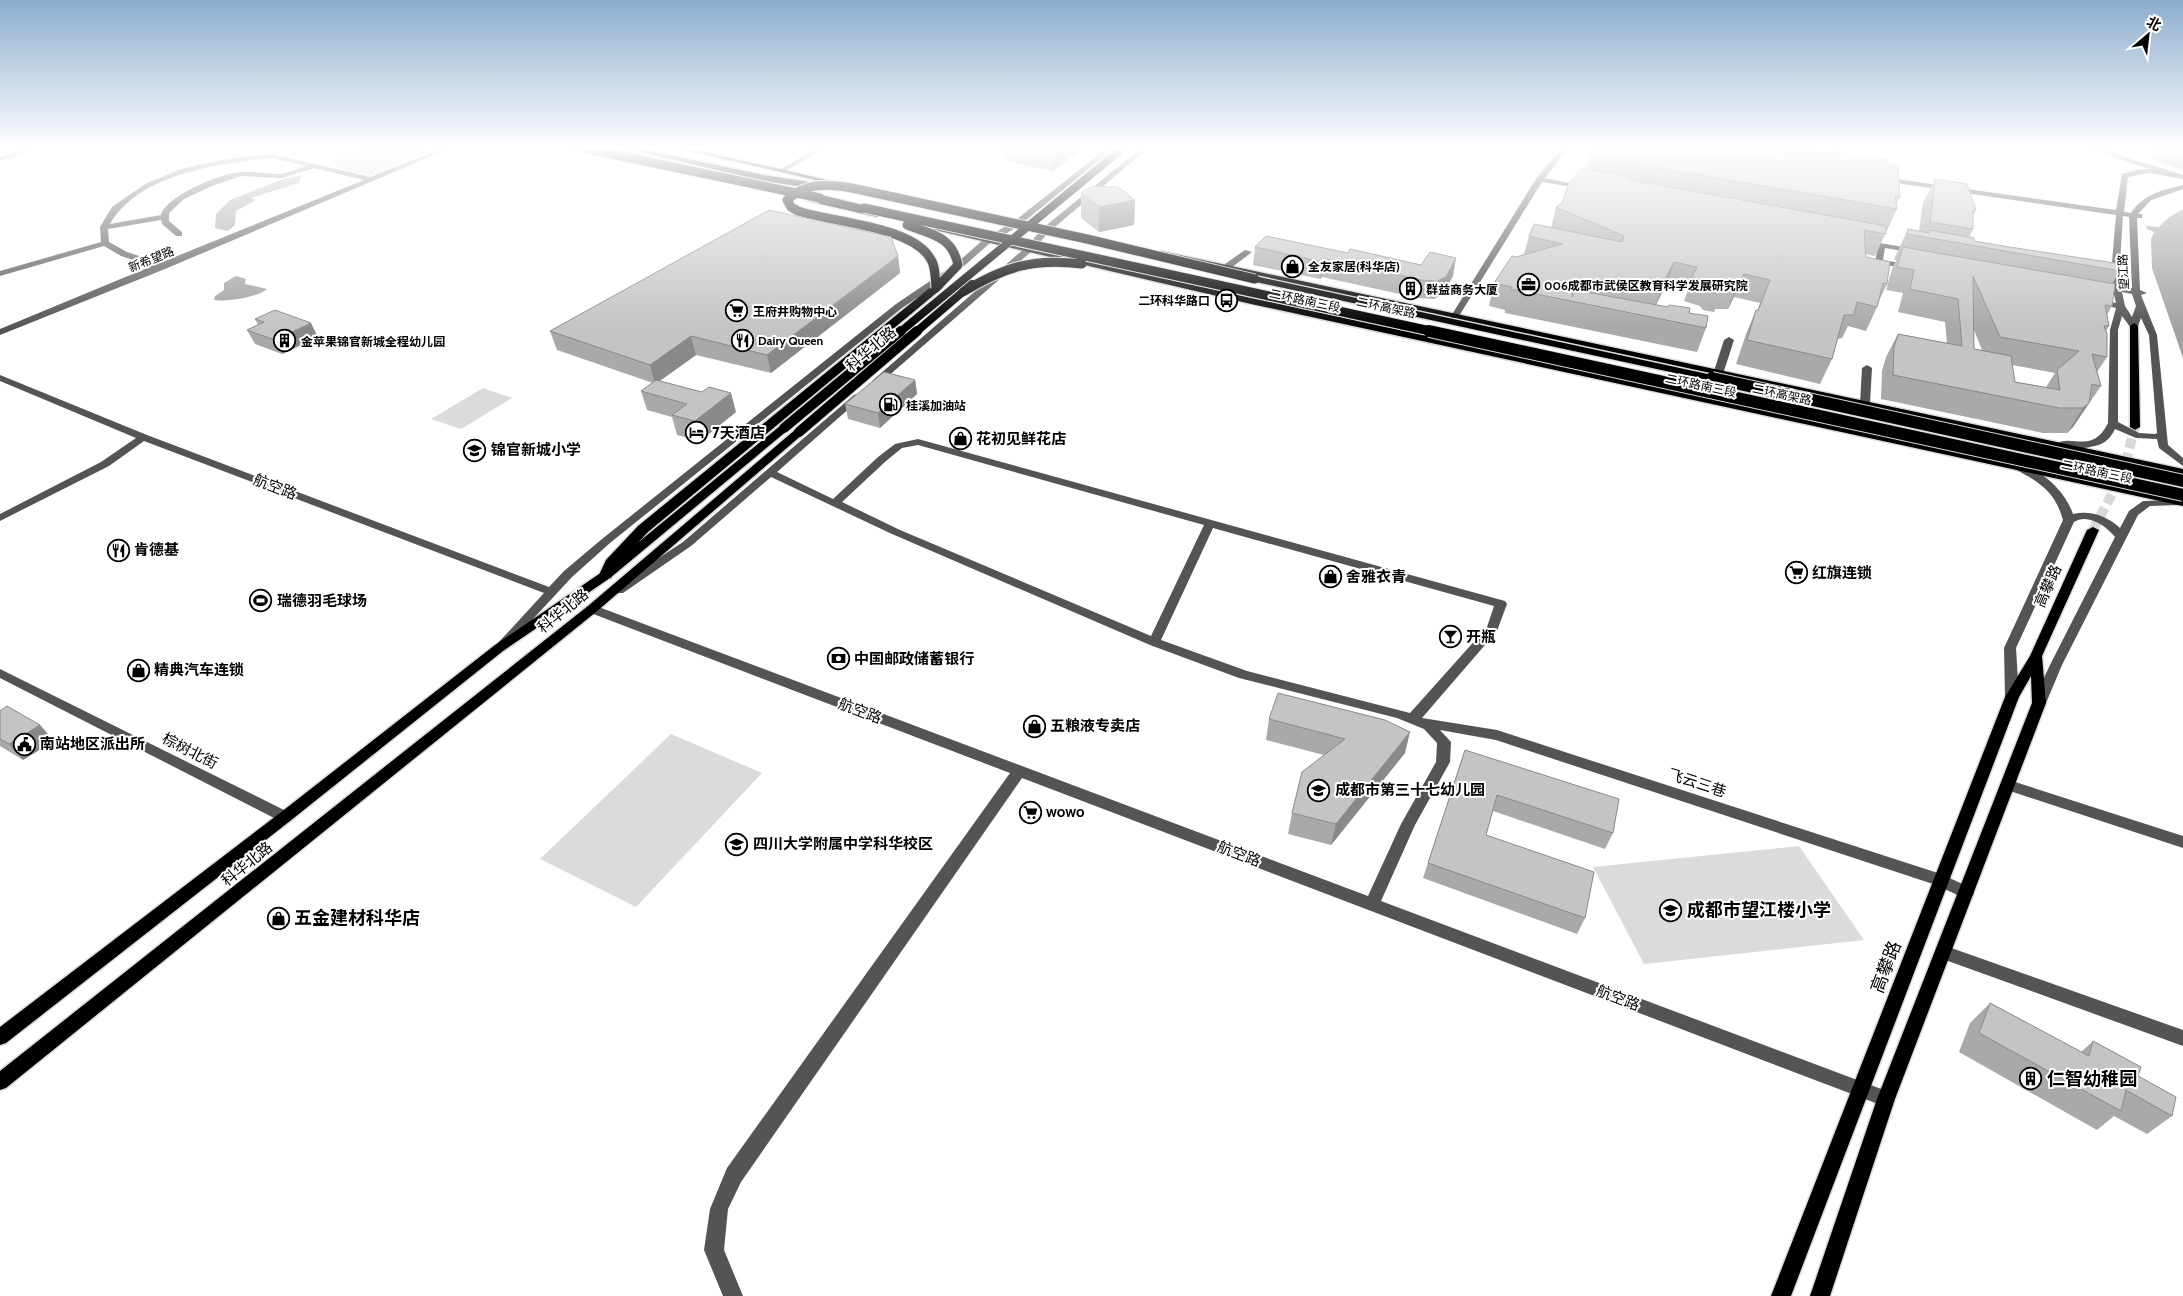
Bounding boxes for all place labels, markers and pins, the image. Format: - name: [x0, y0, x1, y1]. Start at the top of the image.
- shop icon: 全友家居(科华店): [1280, 254, 1304, 278]
- place label: 全友家居(科华店): [1308, 259, 1400, 274]
- office icon: 006成都市武侯区教育科学发展研究院: [1516, 273, 1540, 297]
- building icon: 群益商务大厦: [1398, 277, 1422, 301]
- place label: 006成都市武侯区教育科学发展研究院: [1544, 278, 1748, 293]
- place label: 群益商务大厦: [1426, 282, 1498, 297]
- bus stop icon: 二环科华路口: [1214, 288, 1238, 312]
- place label: 二环科华路口: [1138, 293, 1210, 308]
- supermarket icon: 王府井购物中心: [725, 299, 749, 323]
- place label: 王府井购物中心: [753, 304, 837, 319]
- restaurant icon: Dairy Queen: [730, 328, 754, 352]
- building icon: 金苹果锦官新城全程幼儿园: [273, 329, 297, 353]
- place label: Dairy Queen: [758, 333, 823, 348]
- place label: 金苹果锦官新城全程幼儿园: [301, 334, 445, 349]
- fuel station icon: 桂溪加油站: [878, 393, 902, 417]
- place label: 桂溪加油站: [906, 398, 966, 413]
- hotel icon: 7天酒店: [684, 421, 708, 445]
- place label: 7天酒店: [712, 424, 765, 442]
- shop icon: 花初见鲜花店: [948, 427, 972, 451]
- place label: 花初见鲜花店: [976, 430, 1066, 448]
- school or university icon: 锦官新城小学: [463, 438, 487, 462]
- place label: 锦官新城小学: [491, 441, 581, 459]
- restaurant icon: 肯德基: [106, 538, 130, 562]
- place label: 肯德基: [134, 541, 179, 559]
- supermarket icon: 红旗连锁: [1784, 561, 1808, 585]
- place label: 红旗连锁: [1812, 564, 1872, 582]
- shop icon: 舍雅衣青: [1318, 565, 1342, 589]
- place label: 舍雅衣青: [1345, 568, 1406, 586]
- sports icon: 瑞德羽毛球场: [249, 589, 273, 613]
- place label: 瑞德羽毛球场: [277, 592, 367, 610]
- bar icon: 开瓶: [1438, 625, 1462, 649]
- place label: 开瓶: [1466, 628, 1496, 646]
- bank icon: 中国邮政储蓄银行: [826, 647, 850, 671]
- place label: 中国邮政储蓄银行: [854, 650, 974, 668]
- shop icon: 精典汽车连锁: [126, 658, 150, 682]
- place label: 精典汽车连锁: [154, 661, 244, 679]
- shop icon: 五粮液专卖店: [1022, 714, 1046, 738]
- place label: 五粮液专卖店: [1050, 717, 1140, 735]
- public building icon: 南站地区派出所: [12, 732, 36, 756]
- place label: 南站地区派出所: [40, 735, 145, 753]
- school or university icon: 成都市第三十七幼儿园: [1307, 778, 1331, 802]
- place label: 成都市第三十七幼儿园: [1335, 781, 1485, 799]
- supermarket icon: wowo: [1018, 800, 1042, 824]
- place label: wowo: [1046, 803, 1085, 821]
- school or university icon: 四川大学附属中学科华校区: [725, 832, 749, 856]
- place label: 四川大学附属中学科华校区: [753, 835, 933, 853]
- school or university icon: 成都市望江楼小学: [1659, 898, 1683, 922]
- place label: 成都市望江楼小学: [1687, 899, 1831, 921]
- shop icon: 五金建材科华店: [266, 906, 290, 930]
- place label: 五金建材科华店: [294, 907, 420, 929]
- building icon: 仁智幼稚园: [2019, 1067, 2043, 1091]
- place label: 仁智幼稚园: [2047, 1068, 2137, 1090]

